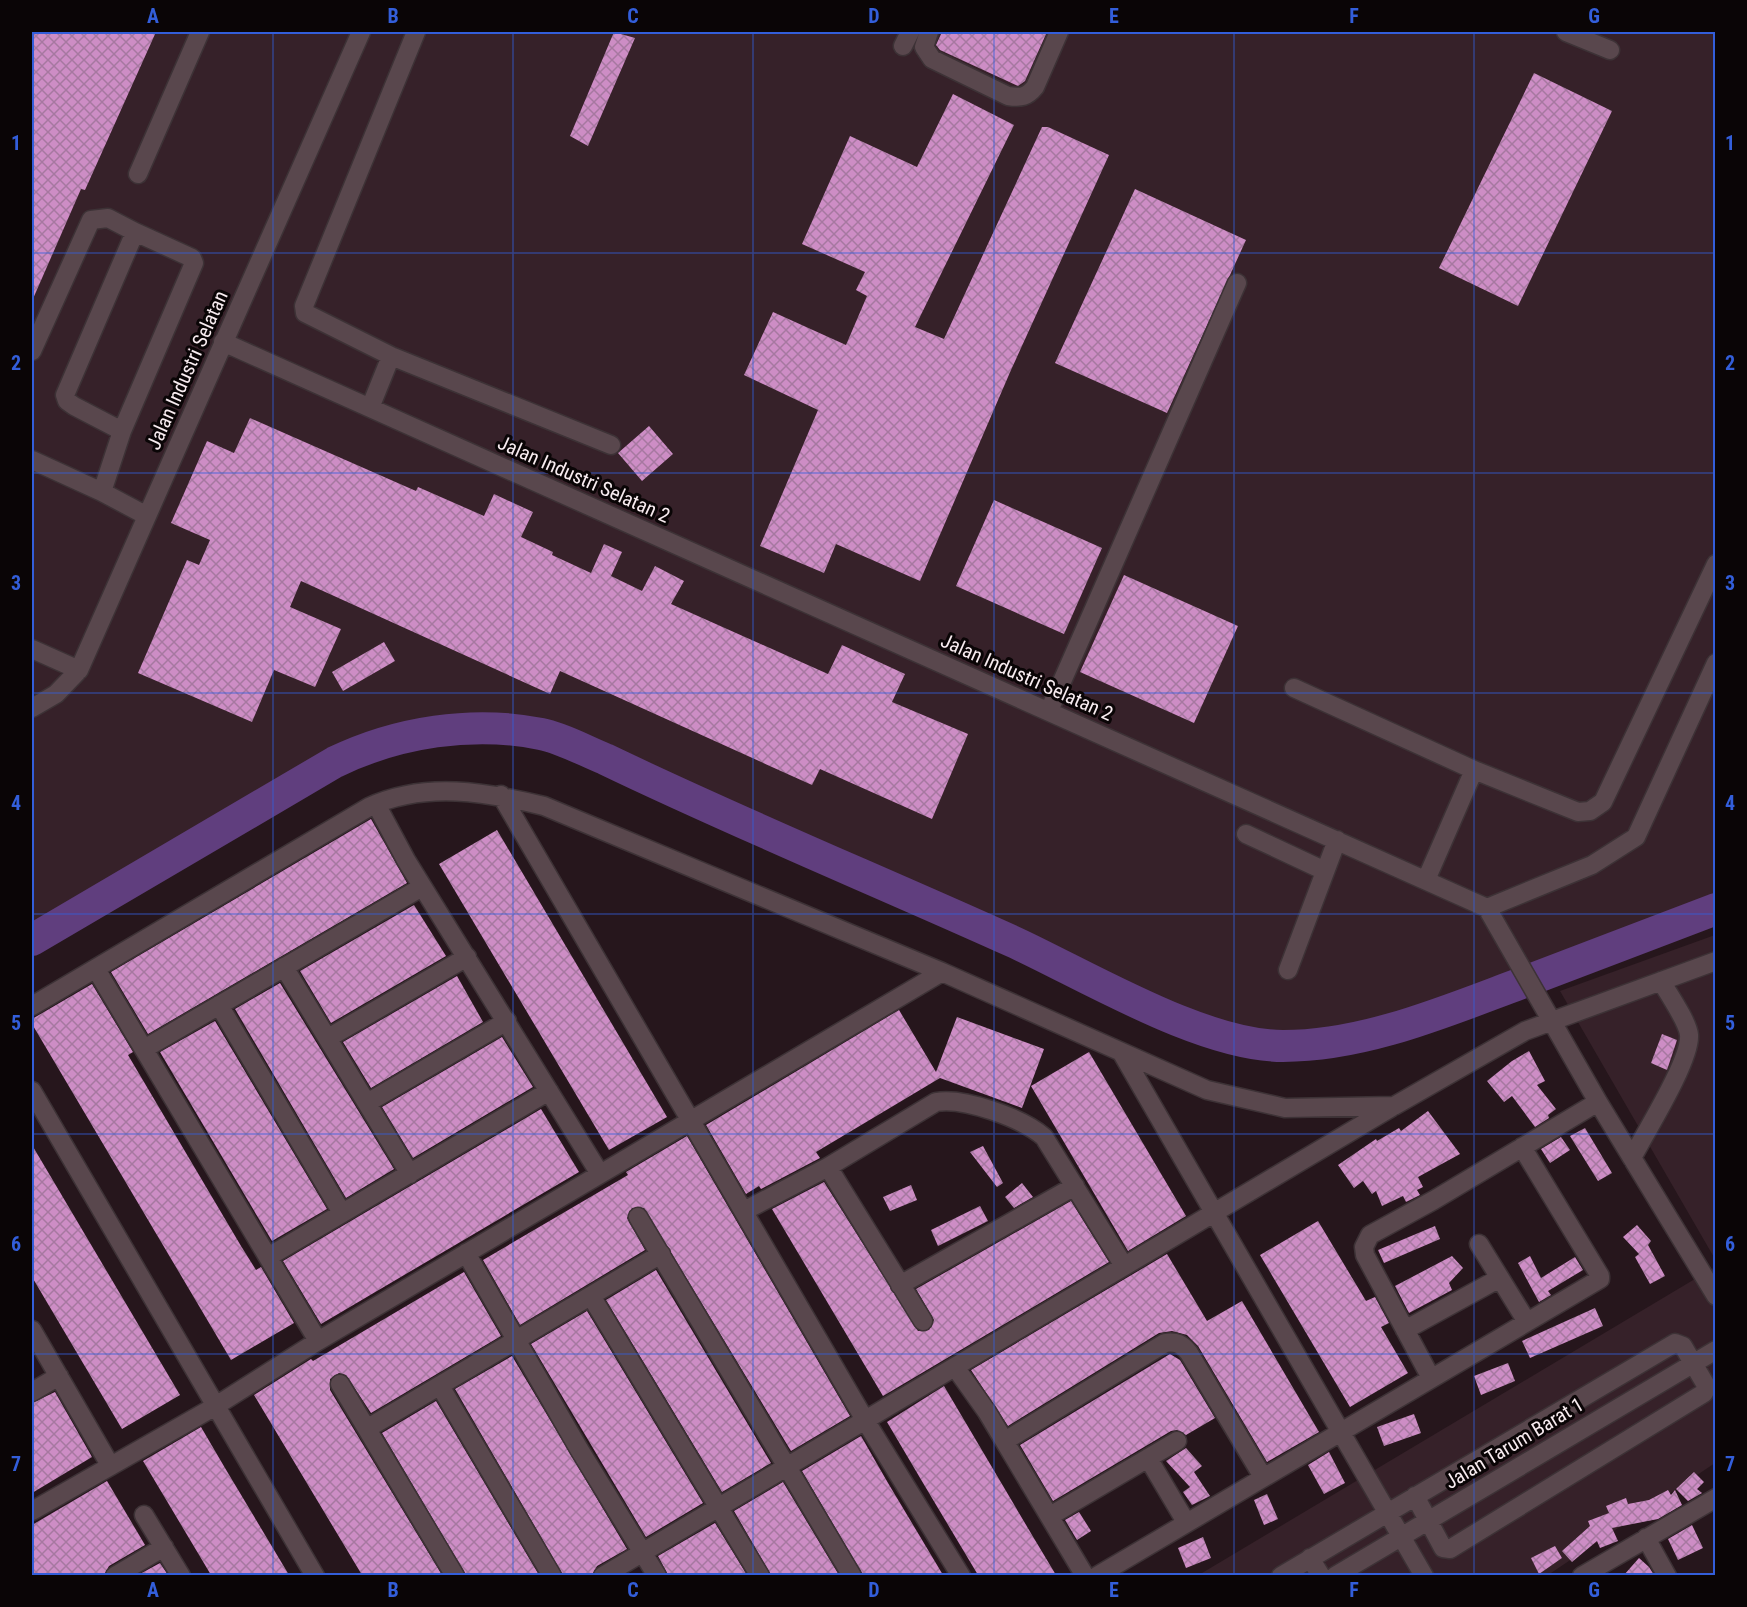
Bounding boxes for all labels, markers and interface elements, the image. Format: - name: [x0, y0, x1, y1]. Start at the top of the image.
- text: A: [147, 4, 159, 28]
- text: B: [387, 4, 399, 28]
- text: C: [627, 4, 639, 28]
- text: D: [868, 4, 880, 28]
- text: E: [1109, 4, 1119, 28]
- text: F: [1349, 4, 1359, 28]
- text: G: [1588, 4, 1600, 28]
- text: 1: [11, 131, 21, 155]
- text: 1: [1725, 131, 1735, 155]
- street label: Jalan Industri Selatan: [141, 287, 233, 453]
- text: 2: [11, 351, 21, 375]
- text: 2: [1725, 351, 1735, 375]
- street label: Jalan Industri Selatan 2: [494, 430, 674, 528]
- text: 3: [11, 571, 21, 595]
- text: 3: [1725, 571, 1735, 595]
- street label: Jalan Industri Selatan 2: [937, 628, 1117, 726]
- text: 4: [11, 791, 21, 815]
- text: 4: [1725, 791, 1735, 815]
- text: 5: [11, 1011, 21, 1035]
- text: 5: [1725, 1011, 1735, 1035]
- text: 6: [11, 1232, 21, 1256]
- text: 6: [1725, 1232, 1735, 1256]
- street label: Jalan Tarum Barat 1: [1440, 1392, 1588, 1494]
- text: 7: [11, 1452, 21, 1476]
- text: 7: [1725, 1452, 1735, 1476]
- text: A: [147, 1578, 159, 1602]
- text: B: [387, 1578, 399, 1602]
- text: C: [627, 1578, 639, 1602]
- text: D: [868, 1578, 880, 1602]
- text: E: [1109, 1578, 1119, 1602]
- text: F: [1349, 1578, 1359, 1602]
- text: G: [1588, 1578, 1600, 1602]

